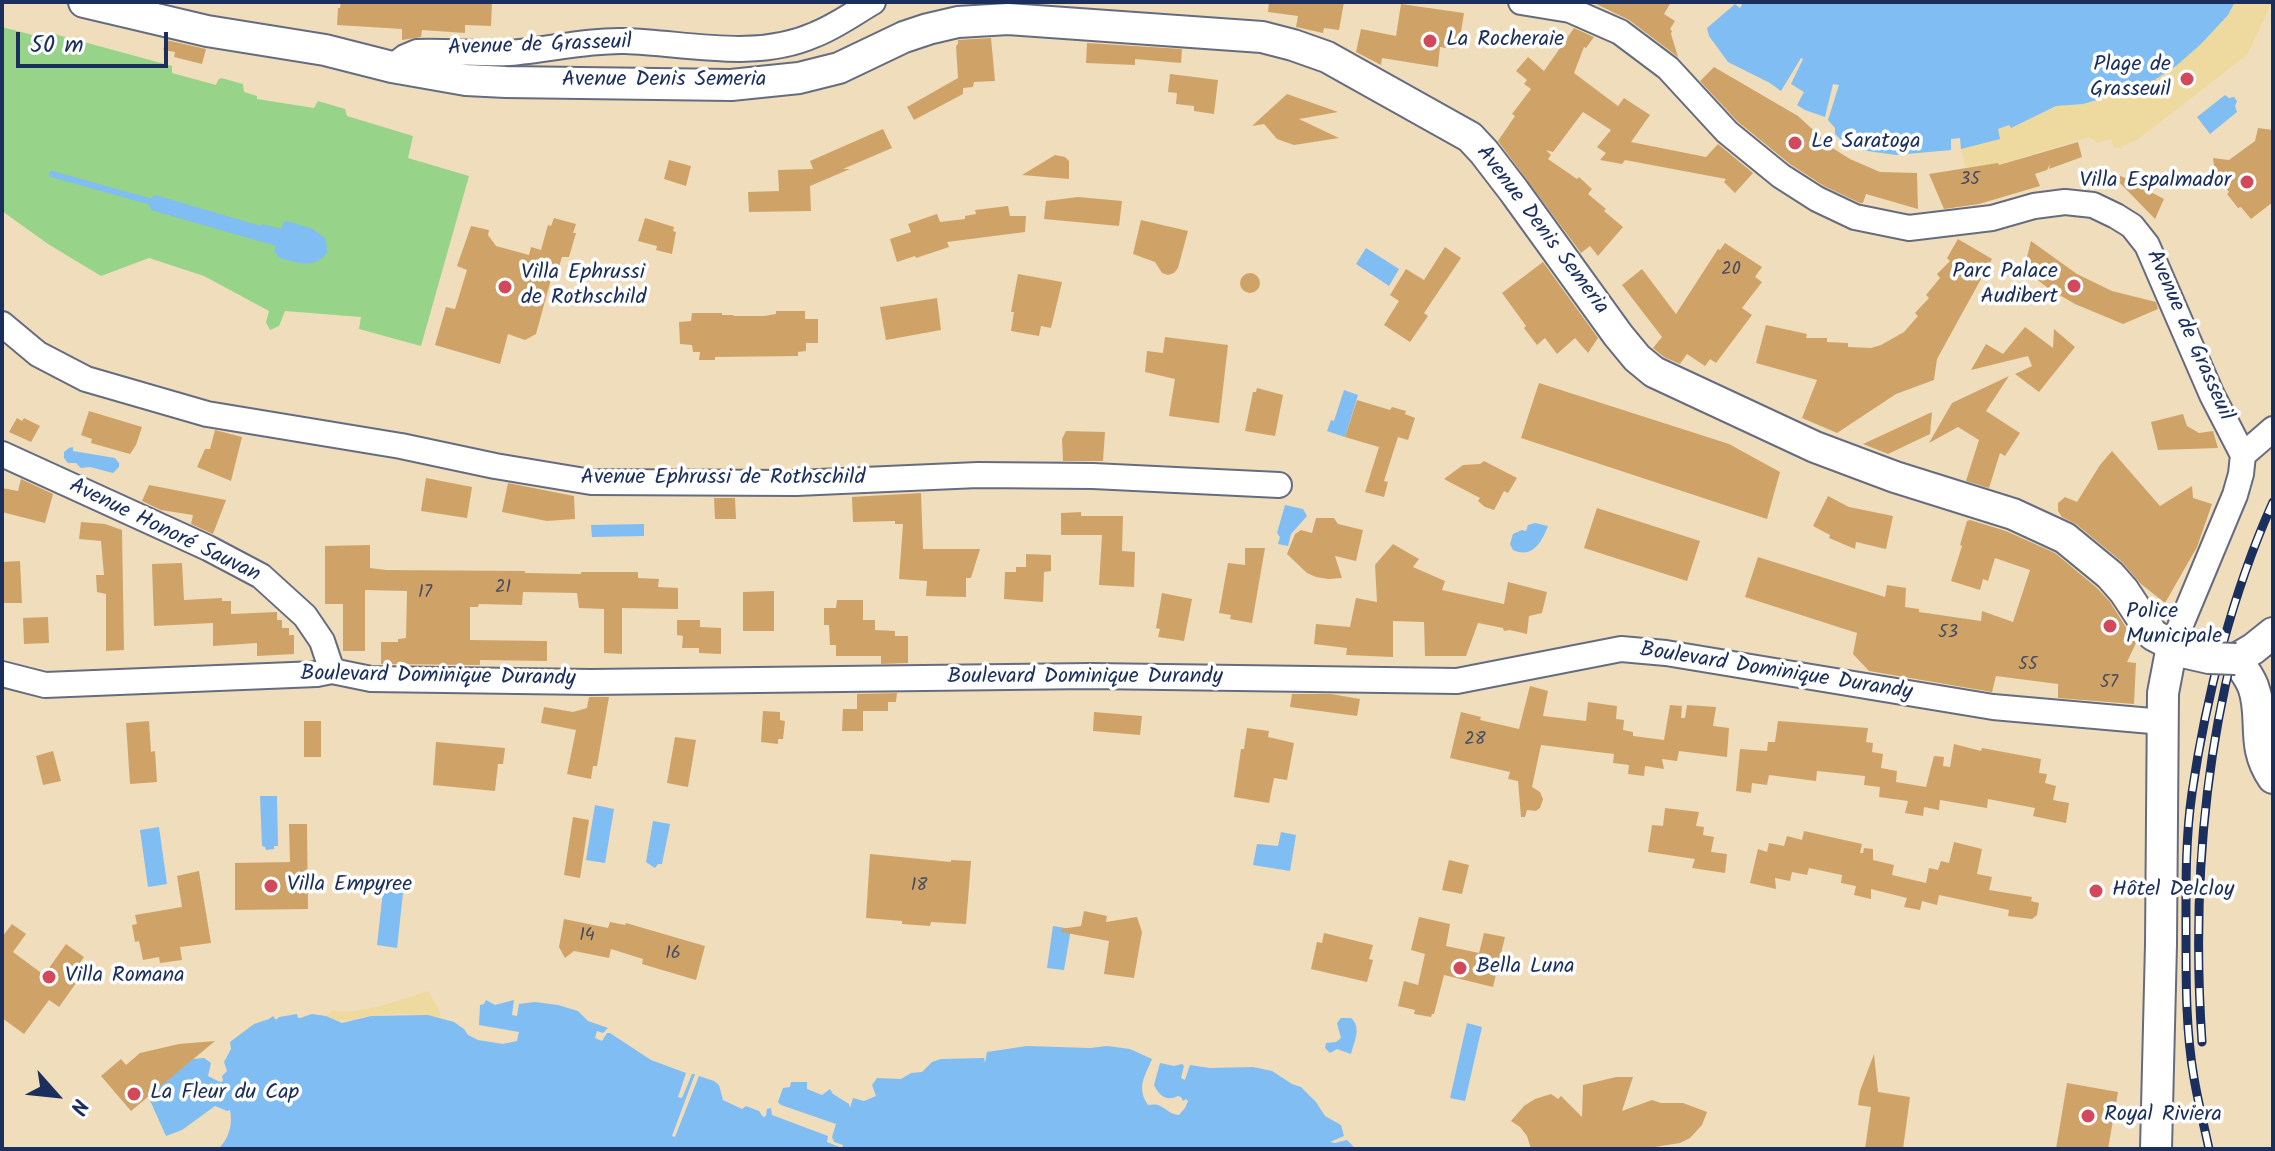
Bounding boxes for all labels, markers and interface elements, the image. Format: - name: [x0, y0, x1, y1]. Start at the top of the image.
- scale bar: [20, 16, 172, 66]
- text: 50 m: [30, 26, 84, 65]
- place label: La Rocheraie: [1446, 28, 1564, 54]
- street label: Avenue de Grasseuil: [448, 31, 632, 63]
- marker: La Rocheraie: [1421, 32, 1439, 50]
- place label: Plage de Grasseuil: [2090, 53, 2171, 104]
- street label: Avenue Denis Semeria: [562, 68, 766, 94]
- marker: Plage de Grasseuil: [2178, 70, 2196, 88]
- place label: Le Saratoga: [1811, 130, 1921, 156]
- marker: Le Saratoga: [1786, 134, 1804, 152]
- street label: Avenue Denis Semeria: [1469, 141, 1613, 321]
- place label: Villa Espalmador: [2080, 169, 2231, 195]
- house number: 35: [1960, 170, 1980, 192]
- marker: Villa Espalmador: [2238, 173, 2256, 191]
- street label: Avenue de Grasseuil: [2138, 247, 2238, 425]
- house number: 20: [1721, 260, 1741, 282]
- place label: Parc Palace Audibert: [1952, 260, 2058, 312]
- place label: Villa Ephrussi de Rothschild: [521, 261, 646, 312]
- marker: Parc Palace Audibert: [2065, 277, 2083, 295]
- marker: Villa Ephrussi de Rothschild: [496, 278, 514, 296]
- street label: Avenue Ephrussi de Rothschild: [581, 466, 865, 492]
- street label: Avenue Honoré Sauvan: [64, 474, 264, 590]
- house number: 21: [495, 578, 511, 600]
- house number: 17: [418, 583, 432, 605]
- place label: Police Municipale: [2126, 600, 2222, 652]
- marker: Police Municipale: [2101, 617, 2119, 635]
- house number: 53: [1938, 623, 1958, 645]
- street label: Boulevard Dominique Durandy: [1638, 638, 1914, 708]
- house number: 55: [2018, 655, 2038, 677]
- street label: Boulevard Dominique Durandy: [300, 662, 576, 694]
- street label: Boulevard Dominique Durandy: [947, 665, 1223, 691]
- house number: 57: [2100, 673, 2118, 695]
- house number: 28: [1464, 730, 1486, 752]
- place label: Villa Empyree: [287, 873, 412, 899]
- house number: 18: [911, 876, 927, 898]
- marker: Villa Empyree: [262, 877, 280, 895]
- place label: Hôtel Delcloy: [2112, 878, 2234, 904]
- marker: Hôtel Delcloy: [2087, 882, 2105, 900]
- house number: 14: [579, 926, 595, 948]
- house number: 16: [665, 944, 681, 966]
- place label: Bella Luna: [1476, 955, 1574, 981]
- marker: Bella Luna: [1451, 959, 1469, 977]
- place label: Villa Romana: [65, 964, 185, 990]
- marker: Villa Romana: [40, 968, 58, 986]
- north arrow: [16, 1055, 96, 1135]
- place label: La Fleur du Cap: [150, 1081, 299, 1107]
- marker: La Fleur du Cap: [125, 1085, 143, 1103]
- text: N: [59, 1092, 97, 1120]
- place label: Royal Riviera: [2104, 1103, 2222, 1129]
- marker: Royal Riviera: [2079, 1107, 2097, 1125]

